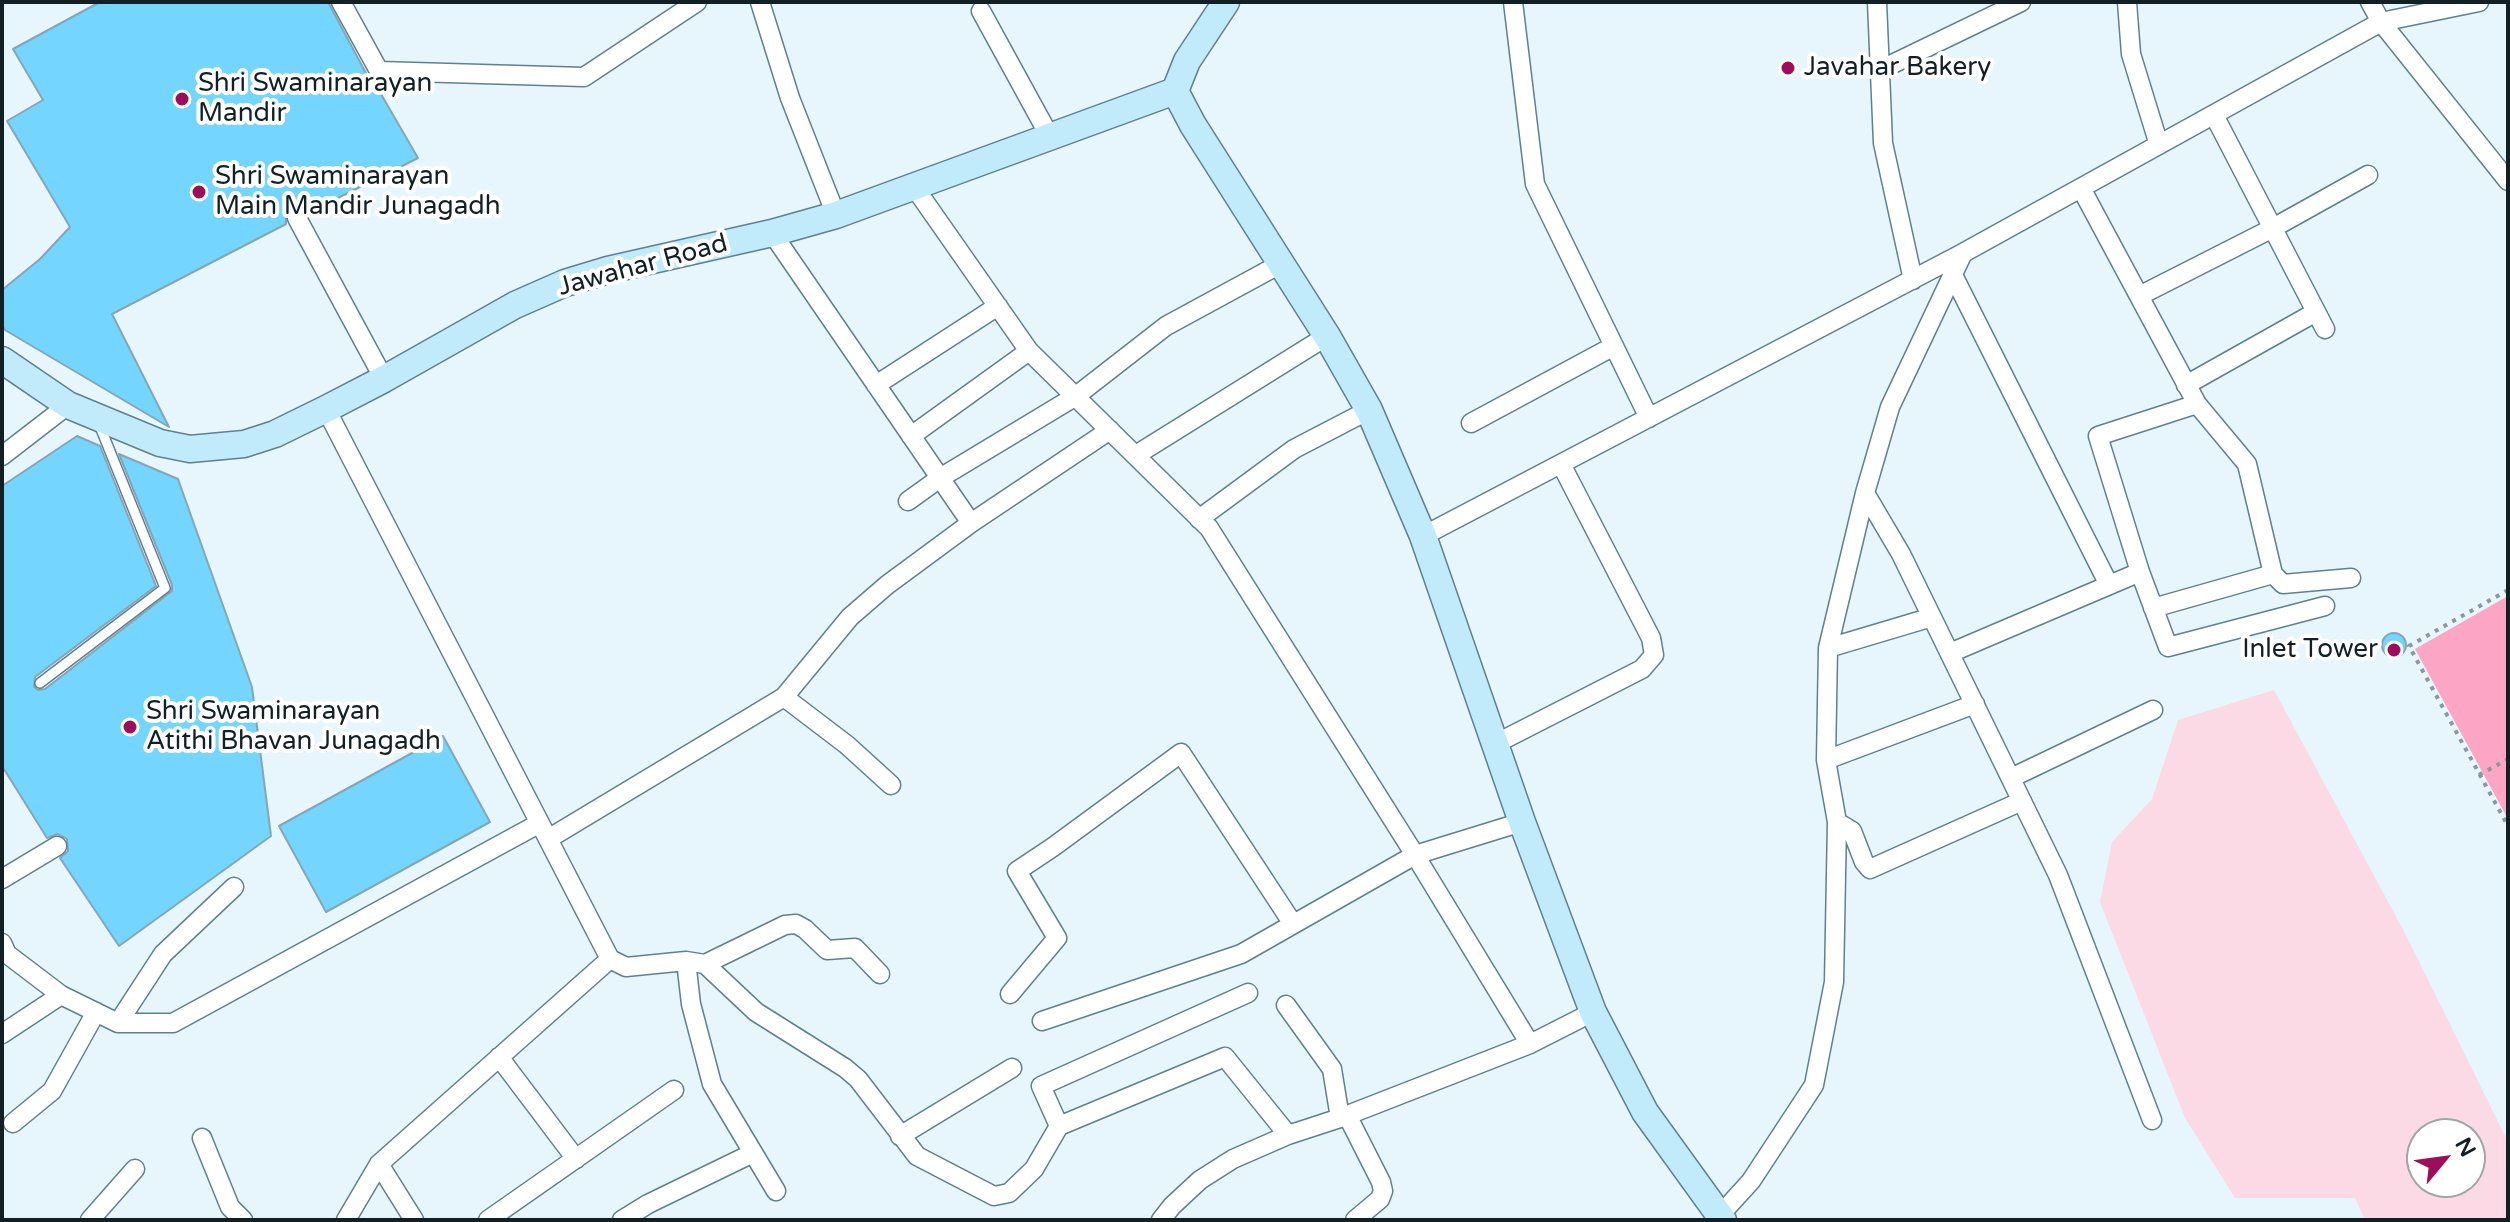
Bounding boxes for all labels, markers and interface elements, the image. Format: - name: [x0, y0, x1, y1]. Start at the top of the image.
- place label: Javahar Bakery: [1804, 52, 1991, 84]
- marker: Javahar Bakery: [1779, 59, 1797, 77]
- place label: Shri Swaminarayan Mandir: [198, 68, 432, 130]
- marker: Shri Swaminarayan Mandir: [173, 90, 191, 108]
- place label: Shri Swaminarayan Main Mandir Junagadh: [215, 161, 501, 222]
- marker: Shri Swaminarayan Main Mandir Junagadh: [190, 183, 208, 201]
- street label: Jawahar Road: [555, 228, 731, 304]
- place label: Inlet Tower: [2242, 634, 2378, 666]
- marker: Inlet Tower: [2385, 641, 2403, 659]
- place label: Shri Swaminarayan Atithi Bhavan Junagadh: [146, 696, 441, 758]
- marker: Shri Swaminarayan Atithi Bhavan Junagadh: [121, 718, 139, 736]
- north arrow: [2406, 1118, 2486, 1198]
- text: N: [2450, 1133, 2481, 1161]

